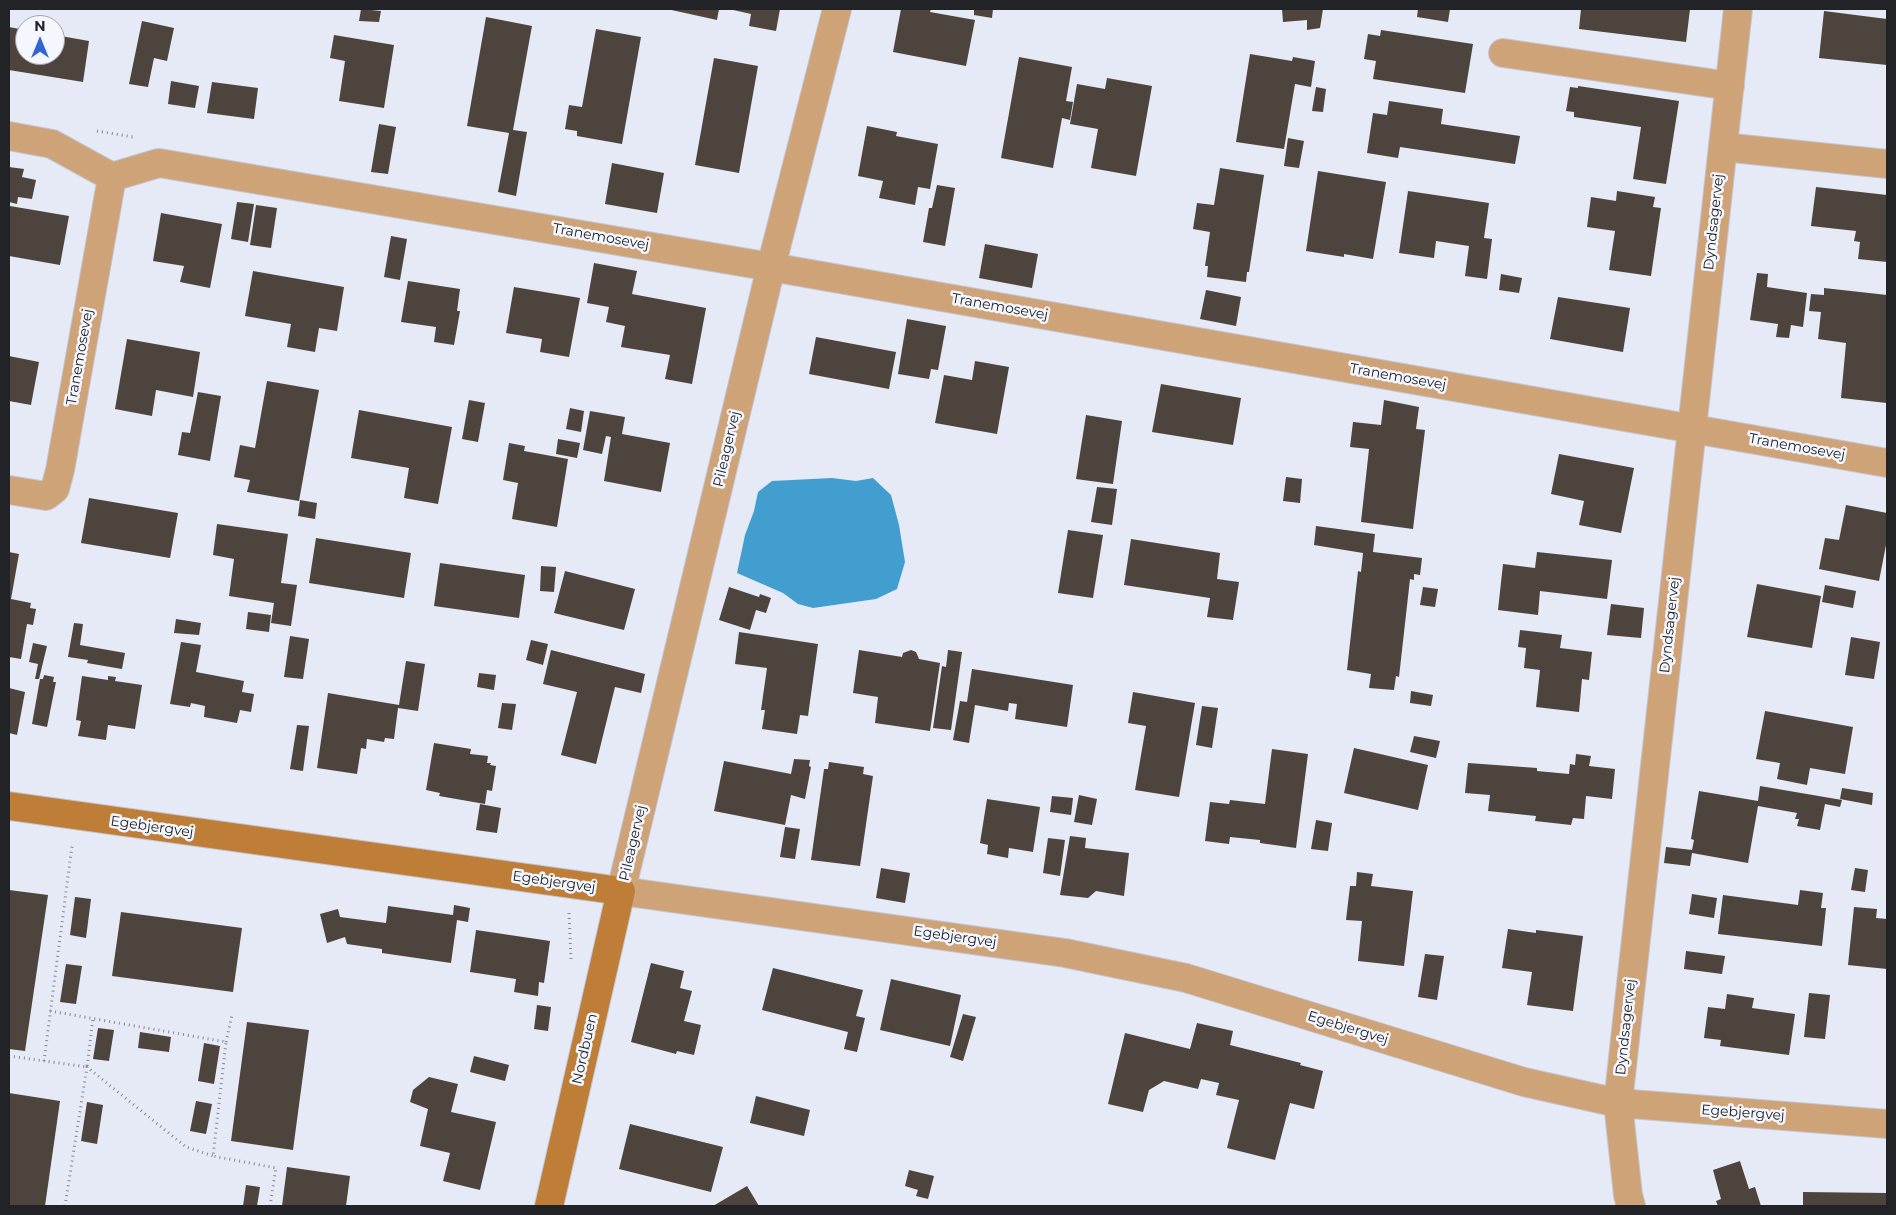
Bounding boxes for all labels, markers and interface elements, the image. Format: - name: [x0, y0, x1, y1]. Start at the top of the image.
- north arrow: [15, 15, 65, 65]
- text: N: [34, 17, 46, 35]
- street label: Dyndsagervej: [1701, 173, 1727, 271]
- street label: Tranemosevej: [552, 220, 650, 254]
- street label: Tranemosevej: [951, 290, 1049, 324]
- street label: Tranemosevej: [63, 308, 97, 406]
- street label: Tranemosevej: [1349, 360, 1447, 394]
- street label: Pileagervej: [710, 409, 744, 489]
- street label: Tranemosevej: [1748, 430, 1846, 464]
- street label: Dyndsagervej: [1657, 576, 1683, 674]
- street label: Pileagervej: [616, 803, 650, 883]
- street label: Egebjergvej: [109, 813, 195, 841]
- street label: Egebjergvej: [511, 868, 597, 896]
- street label: Egebjergvej: [912, 923, 998, 951]
- street label: Dyndsagervej: [1613, 978, 1639, 1076]
- street label: Egebjergvej: [1306, 1008, 1390, 1048]
- street label: Nordbuen: [569, 1012, 601, 1086]
- street label: Egebjergvej: [1701, 1102, 1785, 1124]

